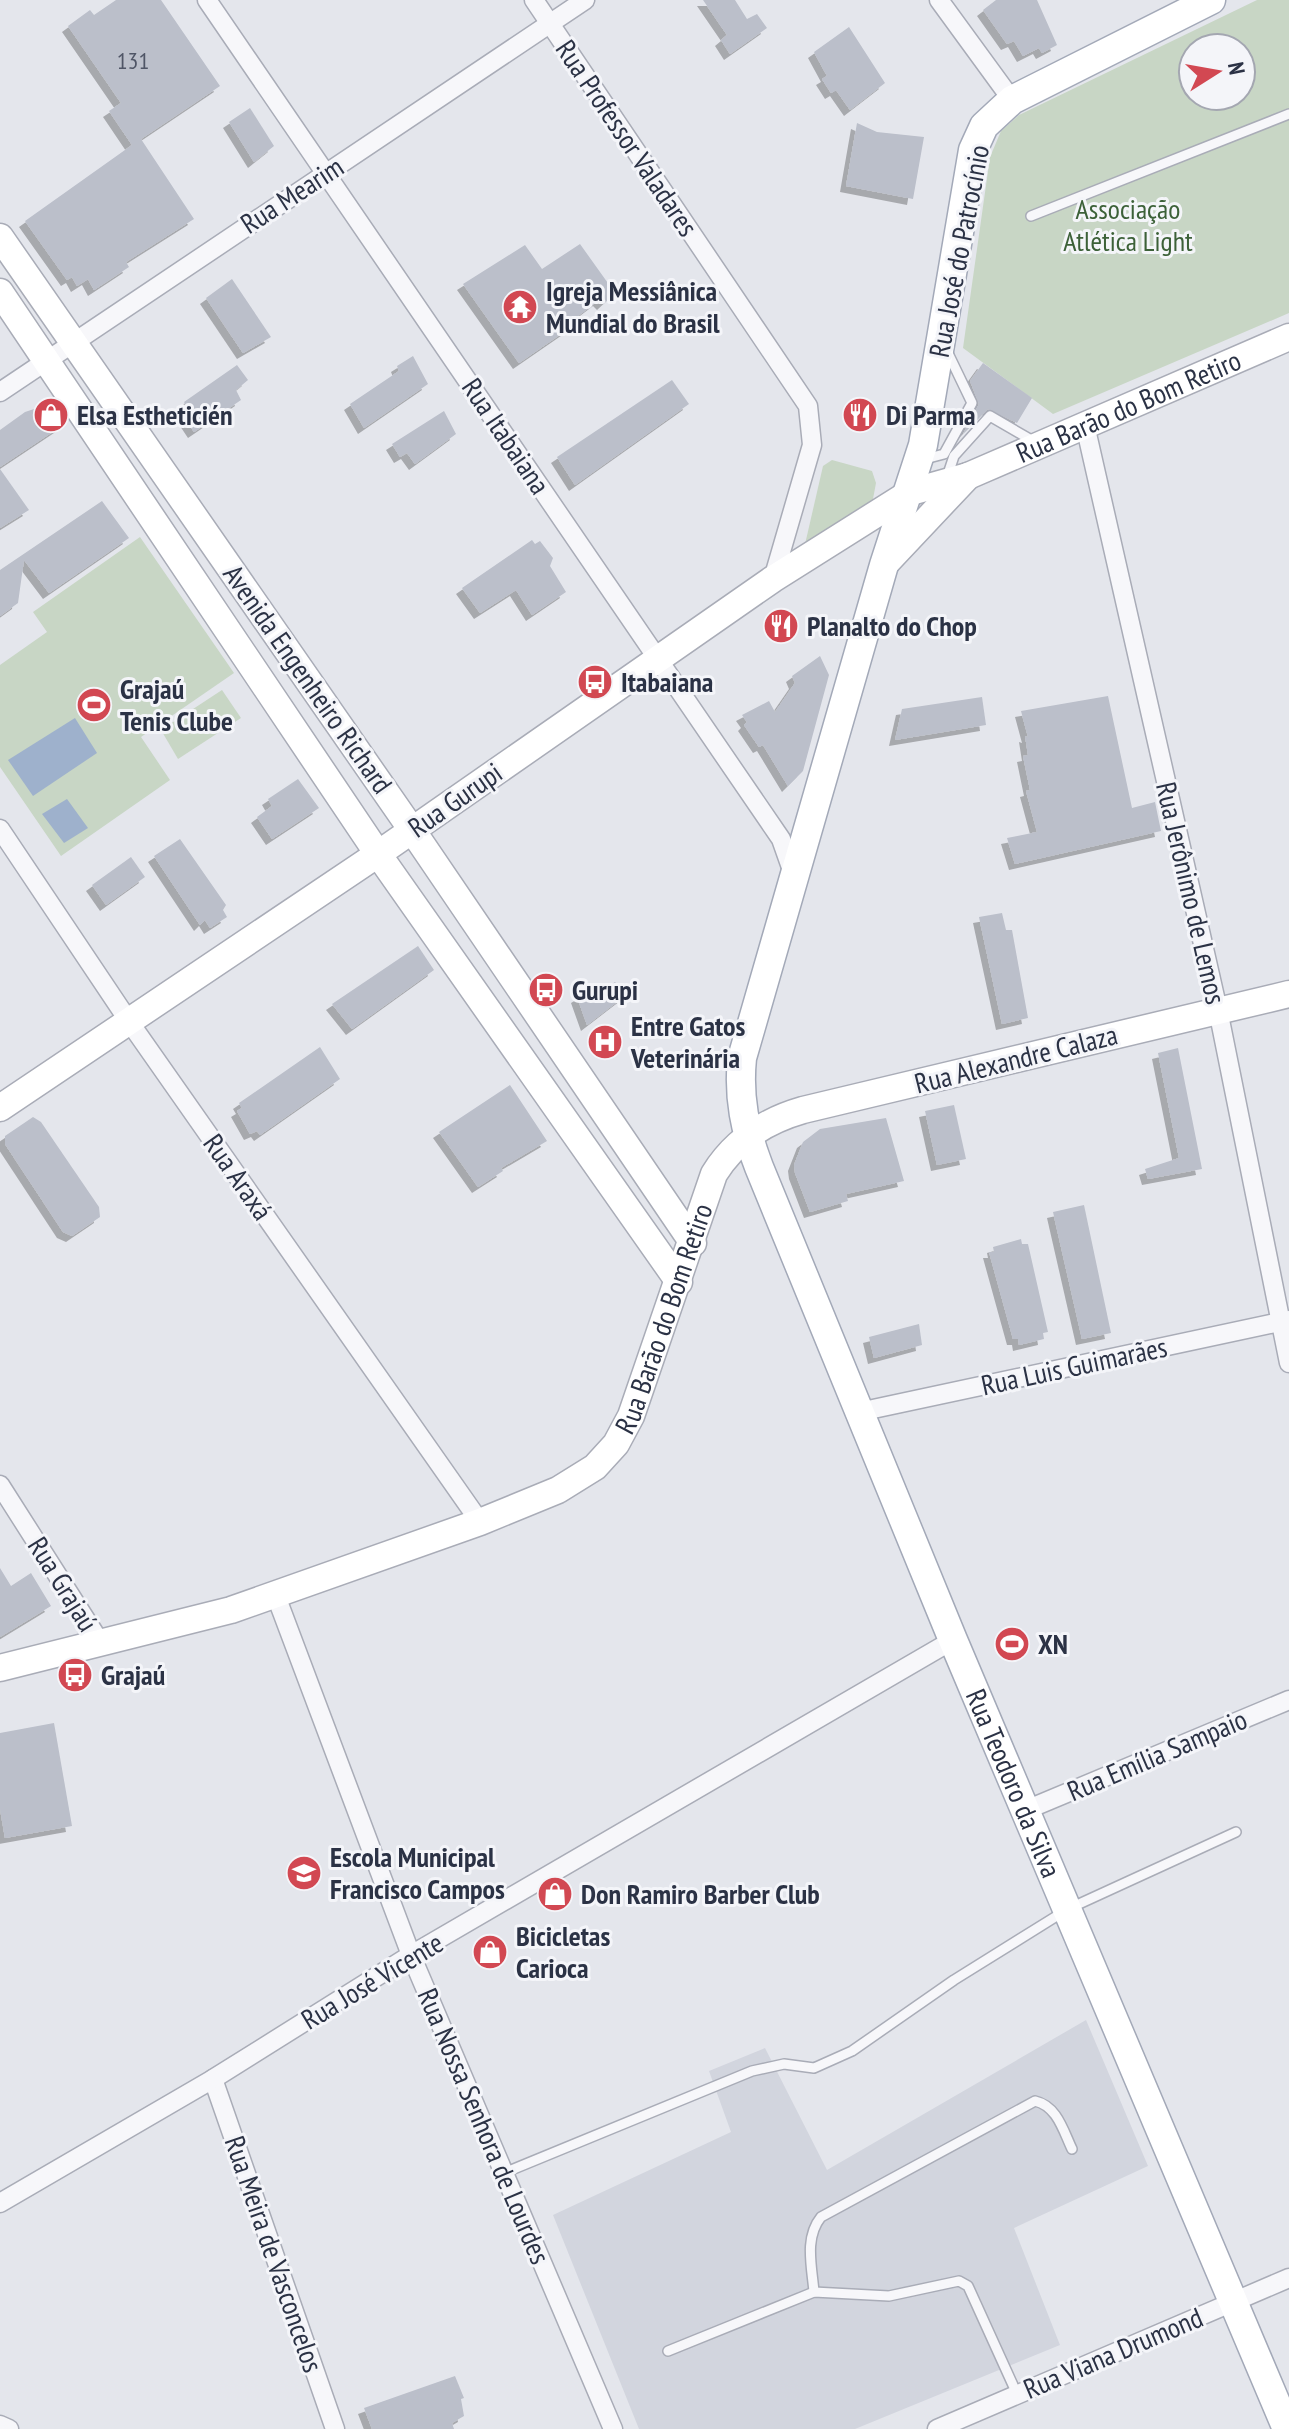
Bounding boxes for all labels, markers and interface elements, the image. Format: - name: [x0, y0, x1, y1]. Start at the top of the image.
- street label: Rua Professor Valadares: [548, 32, 707, 243]
- north arrow: [1177, 32, 1257, 112]
- house number: 131: [117, 45, 149, 76]
- text: N: [1222, 60, 1252, 77]
- street label: Rua José do Patrocínio: [920, 141, 997, 360]
- street label: Rua Mearim: [233, 148, 350, 241]
- park label: Associação Atlética Light: [1063, 190, 1193, 259]
- place label: Igreja Messiânica Mundial do Brasil: [546, 272, 720, 341]
- temple icon: Igreja Messiânica Mundial do Brasil: [501, 288, 539, 326]
- street label: Rua Barão do Bom Retiro: [1010, 341, 1246, 471]
- street label: Rua Itabaiana: [454, 371, 559, 501]
- shop icon: Elsa Estheticién: [32, 396, 70, 434]
- place label: Elsa Estheticién: [77, 396, 233, 433]
- restaurant icon: Di Parma: [841, 396, 879, 434]
- place label: Di Parma: [886, 396, 976, 433]
- street label: Avenida Engenheiro Richard: [215, 557, 401, 800]
- restaurant icon: Planalto do Chop: [762, 607, 800, 645]
- place label: Planalto do Chop: [807, 607, 977, 644]
- bus stop icon: Itabaiana: [576, 663, 614, 701]
- place label: Itabaiana: [621, 663, 713, 700]
- place label: Grajaú Tenis Clube: [120, 670, 233, 739]
- sports icon: Grajaú Tenis Clube: [75, 686, 113, 724]
- street label: Rua Gurupi: [400, 754, 509, 845]
- street label: Rua Jerônimo de Lemos: [1148, 778, 1235, 1008]
- bus stop icon: Gurupi: [527, 971, 565, 1009]
- place label: Gurupi: [572, 971, 638, 1008]
- place label: Entre Gatos Veterinária: [630, 1007, 746, 1076]
- street label: Rua Alexandre Calaza: [911, 1015, 1121, 1102]
- hospital icon: Entre Gatos Veterinária: [586, 1023, 624, 1061]
- street label: Rua Araxá: [195, 1126, 281, 1227]
- street label: Rua Barão do Bom Retiro: [606, 1198, 721, 1440]
- street label: Rua Luis Guimarães: [978, 1328, 1170, 1403]
- street label: Rua Grajaú: [20, 1530, 107, 1638]
- sports icon: XN: [993, 1625, 1031, 1663]
- place label: XN: [1038, 1625, 1068, 1662]
- bus stop icon: Grajaú: [56, 1656, 94, 1694]
- place label: Grajaú: [101, 1656, 165, 1693]
- street label: Rua Teodoro da Silva: [958, 1683, 1070, 1883]
- street label: Rua Emília Sampaio: [1061, 1700, 1252, 1809]
- place label: Escola Municipal Francisco Campos: [330, 1838, 505, 1907]
- school or university icon: Escola Municipal Francisco Campos: [285, 1854, 323, 1892]
- shop icon: Don Ramiro Barber Club: [536, 1875, 574, 1913]
- place label: Don Ramiro Barber Club: [581, 1875, 820, 1912]
- place label: Bicicletas Carioca: [516, 1917, 610, 1986]
- street label: Rua José Vicente: [294, 1924, 450, 2037]
- shop icon: Bicicletas Carioca: [471, 1933, 509, 1971]
- street label: Rua Nossa Senhora de Lourdes: [410, 1982, 559, 2269]
- street label: Rua Meira de Vasconcelos: [217, 2131, 332, 2377]
- street label: Rua Viana Drumond: [1018, 2298, 1208, 2407]

